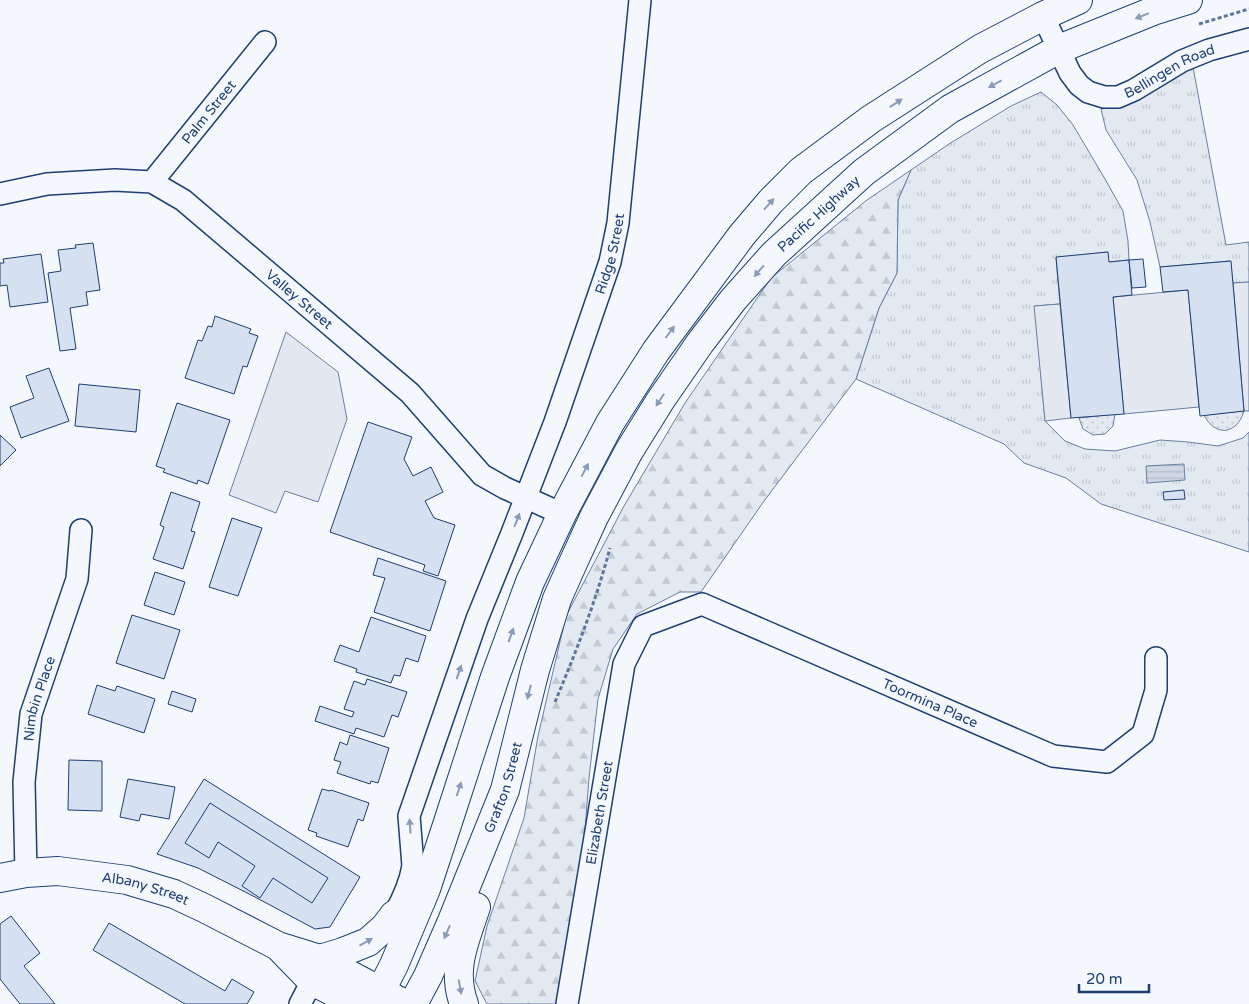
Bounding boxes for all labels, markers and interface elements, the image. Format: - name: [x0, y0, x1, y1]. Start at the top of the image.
- one-way arrow: [1134, 12, 1149, 20]
- street label: Bellingen Road: [1121, 40, 1217, 102]
- street label: Palm Street: [178, 76, 240, 147]
- one-way arrow: [988, 80, 1002, 88]
- one-way arrow: [889, 98, 902, 108]
- street label: Pacific Highway: [774, 171, 863, 255]
- one-way arrow: [763, 198, 775, 210]
- street label: Ridge Street: [591, 212, 627, 296]
- one-way arrow: [753, 265, 765, 277]
- street label: Valley Street: [262, 266, 337, 333]
- one-way arrow: [664, 326, 675, 339]
- one-way arrow: [656, 394, 665, 407]
- one-way arrow: [581, 463, 589, 478]
- one-way arrow: [514, 513, 521, 528]
- one-way arrow: [507, 627, 515, 642]
- street label: Nimbin Place: [20, 654, 59, 742]
- one-way arrow: [455, 664, 463, 679]
- street label: Toormina Place: [880, 675, 981, 731]
- one-way arrow: [525, 684, 533, 699]
- street label: Grafton Street: [480, 739, 525, 835]
- street label: Elizabeth Street: [582, 759, 616, 866]
- one-way arrow: [455, 781, 463, 796]
- one-way arrow: [405, 818, 413, 834]
- street label: Albany Street: [101, 868, 193, 909]
- one-way arrow: [443, 925, 451, 939]
- one-way arrow: [359, 937, 372, 946]
- scale bar: [1079, 962, 1149, 994]
- text: 20 m: [1086, 970, 1123, 988]
- one-way arrow: [456, 979, 464, 995]

